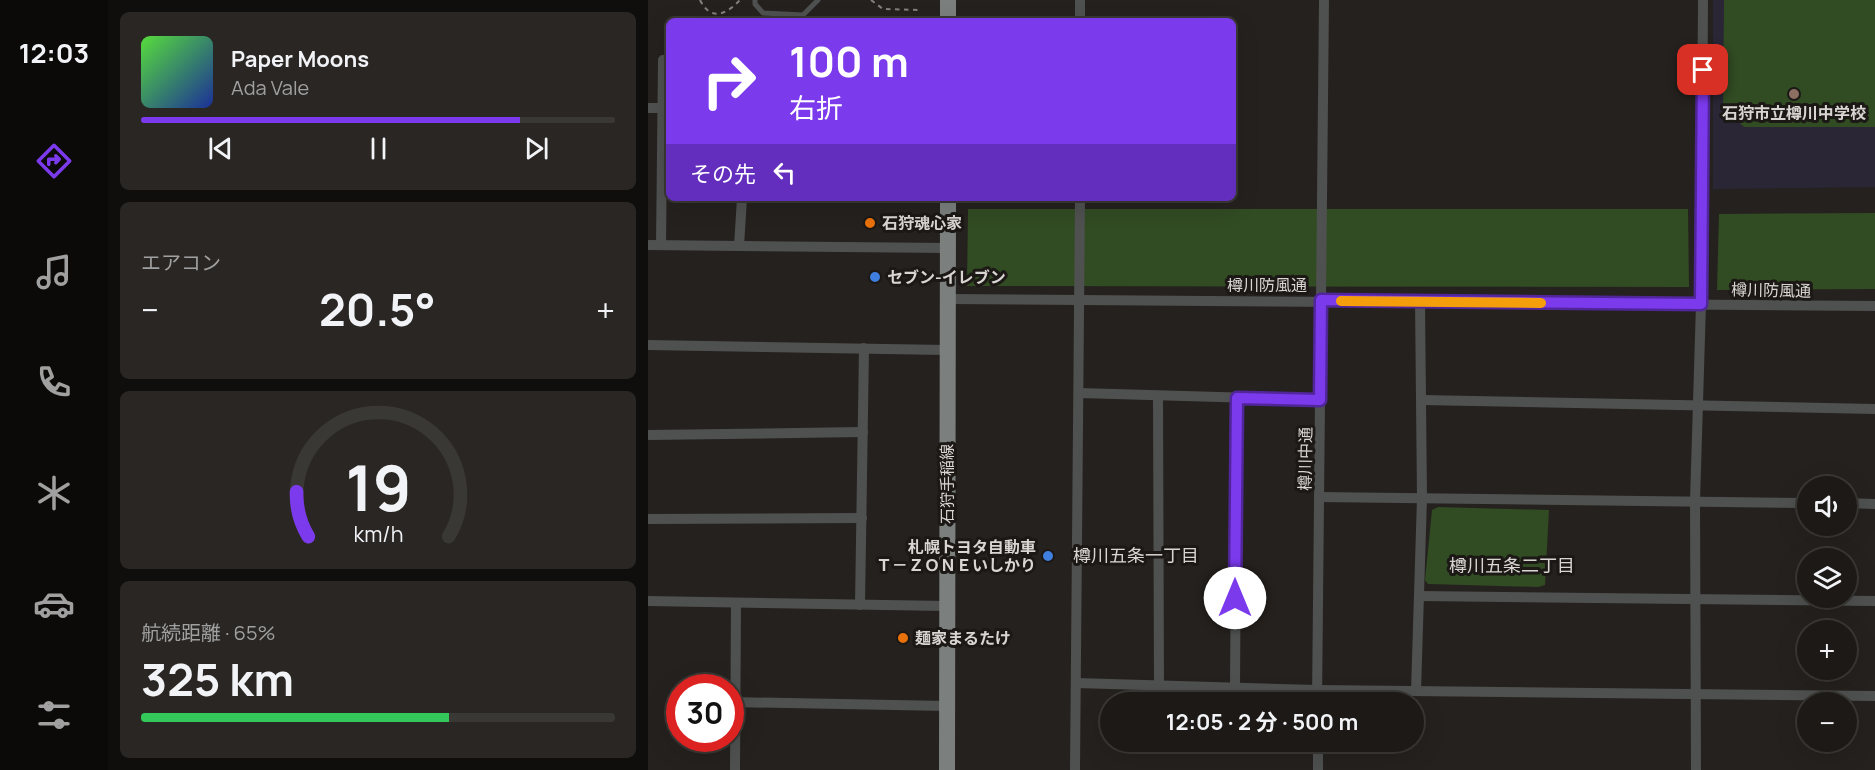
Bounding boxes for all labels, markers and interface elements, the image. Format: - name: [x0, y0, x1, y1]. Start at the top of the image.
- text: 100 m: [789, 32, 909, 90]
- text: 12:03: [19, 34, 89, 71]
- icon: right: [690, 42, 768, 120]
- text: Paper Moons: [231, 44, 369, 74]
- pin: [1677, 44, 1728, 95]
- icon: arrive: [1686, 53, 1719, 86]
- text: Ada Vale: [231, 74, 309, 101]
- marker: 石狩市立樽川中学校: [1787, 87, 1801, 101]
- text: 右折: [789, 89, 843, 126]
- place label: 石狩市立樽川中学校: [1722, 102, 1866, 124]
- icon: previous: [204, 132, 237, 165]
- icon: pause: [362, 132, 395, 165]
- icon: next: [520, 132, 553, 165]
- icon: directions: [33, 140, 75, 182]
- icon: left: [768, 156, 801, 189]
- text: その先: [690, 159, 756, 189]
- place label: 石狩魂心家: [882, 212, 962, 234]
- marker: 石狩魂心家: [863, 216, 877, 230]
- text: エアコン: [141, 249, 221, 276]
- icon: music: [33, 251, 75, 293]
- place label: セブン-イレブン: [887, 266, 1006, 288]
- marker: セブン-イレブン: [868, 270, 882, 284]
- street label: 樽川防風通: [1227, 274, 1307, 296]
- text: 20.5°: [319, 278, 436, 340]
- street label: 樽川防風通: [1731, 278, 1811, 302]
- text: −: [141, 287, 159, 332]
- text: +: [596, 287, 615, 332]
- icon: phone: [33, 361, 75, 403]
- street label: 樽川中通: [1293, 427, 1317, 491]
- text: 19: [345, 444, 411, 530]
- street label: 石狩手稲線: [936, 444, 958, 524]
- icon: climate: [33, 472, 75, 514]
- map controls: [1797, 476, 1857, 752]
- button: sound: [1797, 476, 1857, 536]
- text: km/h: [353, 519, 403, 548]
- place label: 札幌トヨタ自動車 Ｔ－ＺＯＮＥいしかり: [876, 536, 1036, 576]
- district label: 樽川五条一丁目: [1073, 543, 1199, 567]
- button: layers: [1797, 548, 1857, 608]
- marker: 札幌トヨタ自動車 Ｔ－ＺＯＮＥいしかり: [1041, 549, 1055, 563]
- district label: 樽川五条二丁目: [1449, 553, 1575, 577]
- position arrow: [1203, 566, 1267, 630]
- icon: car: [33, 583, 75, 625]
- text: 航続距離 · 65%: [141, 619, 276, 646]
- button: +: [1797, 620, 1857, 680]
- place label: 麺家まるたけ: [915, 627, 1011, 649]
- marker: 麺家まるたけ: [896, 631, 910, 645]
- text: 325 km: [141, 648, 294, 710]
- speed limit sign: 30: [666, 674, 744, 752]
- button: −: [1797, 692, 1857, 752]
- icon: filters: [33, 694, 75, 736]
- text: 12:05 · 2 分 · 500 m: [1166, 707, 1358, 737]

